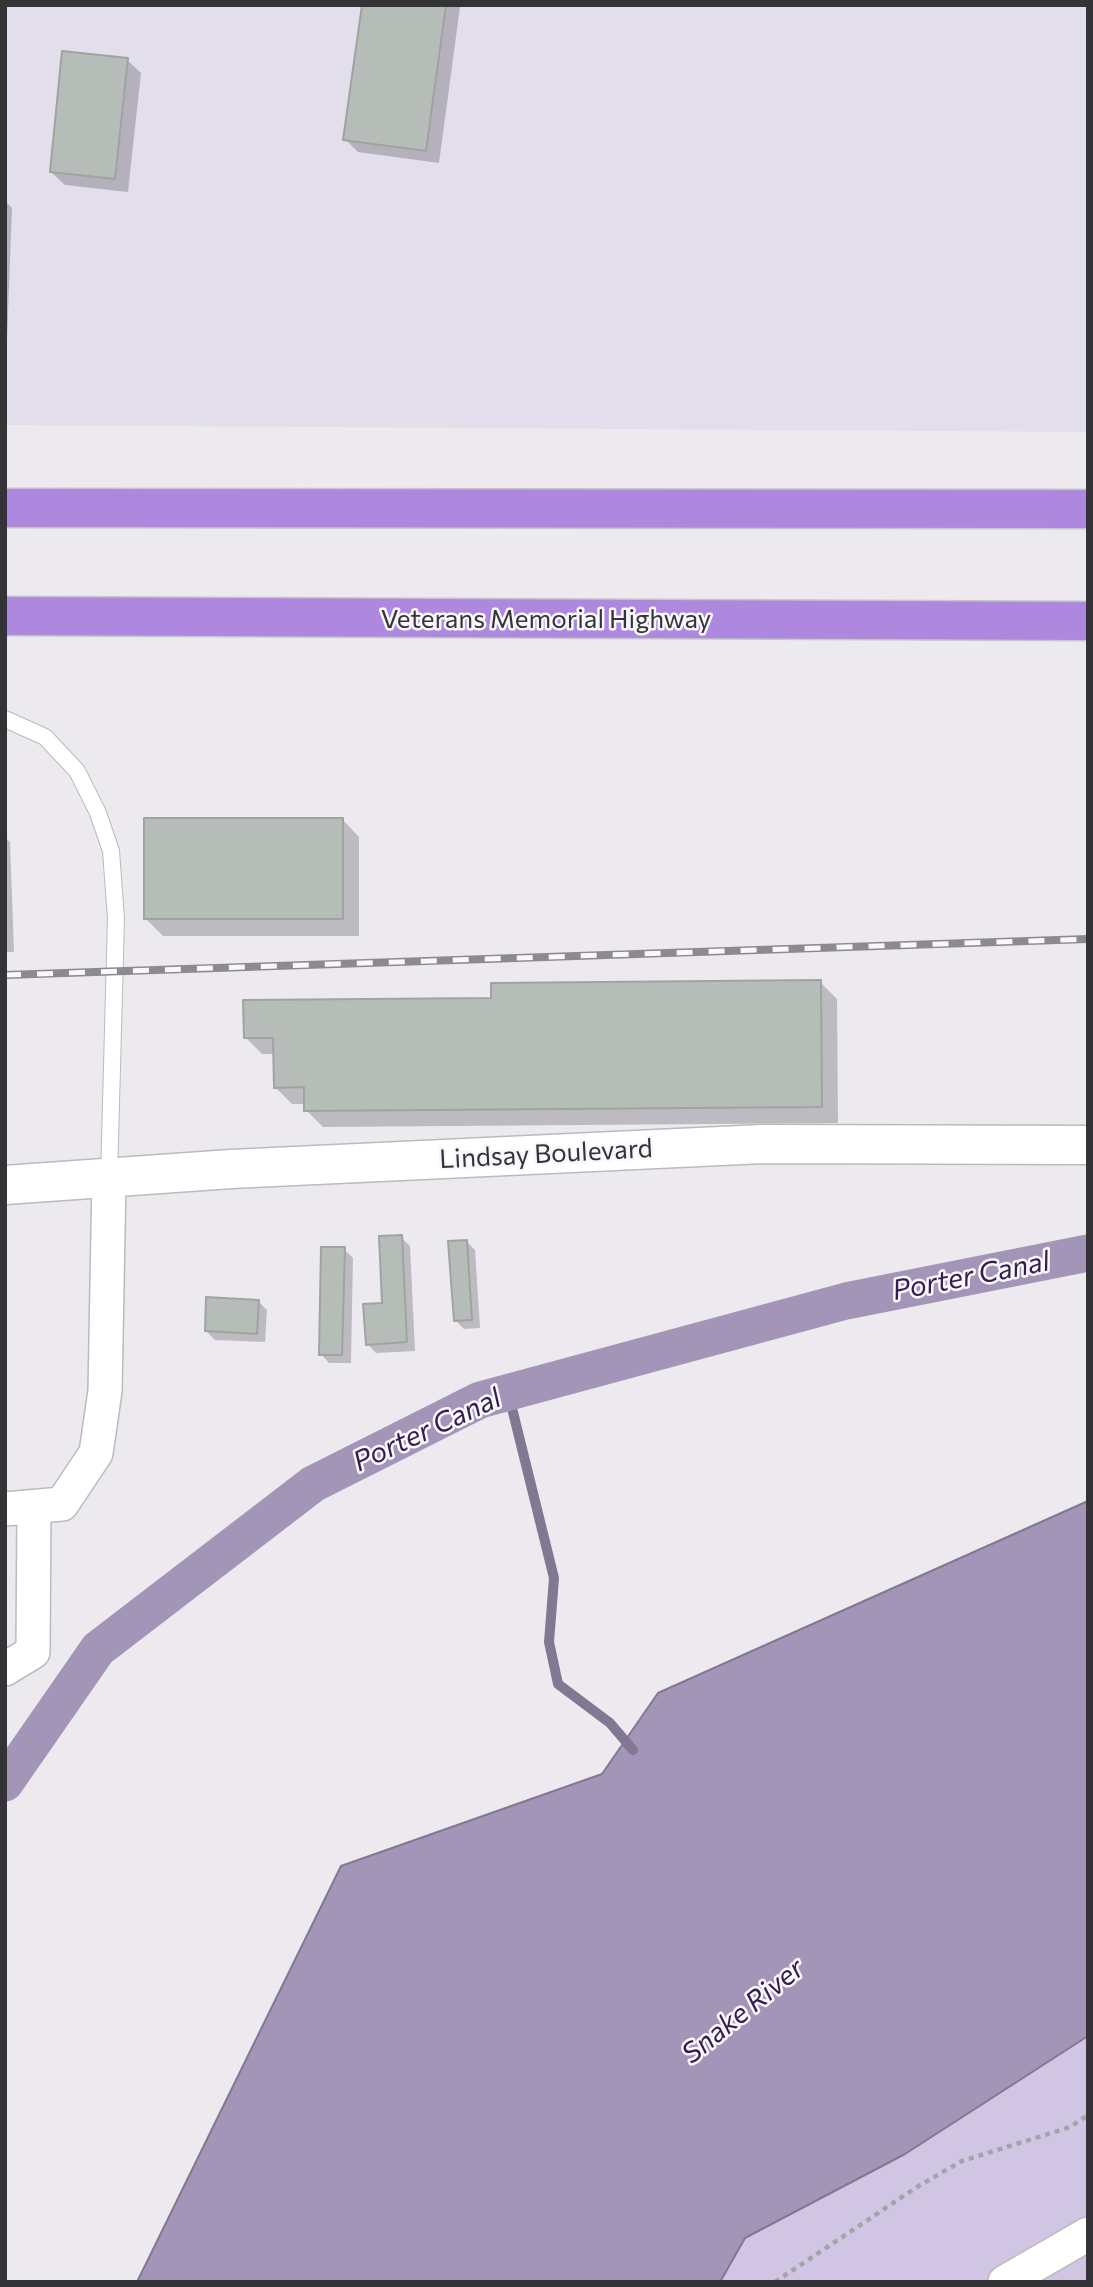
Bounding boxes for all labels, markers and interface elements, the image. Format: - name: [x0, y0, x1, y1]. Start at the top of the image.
- street label: Veterans Memorial Highway: [381, 603, 711, 635]
- street label: Lindsay Boulevard: [439, 1133, 653, 1175]
- water label: Porter Canal: [890, 1244, 1052, 1308]
- water label: Porter Canal: [348, 1381, 506, 1479]
- water label: Snake River: [675, 1951, 811, 2071]

